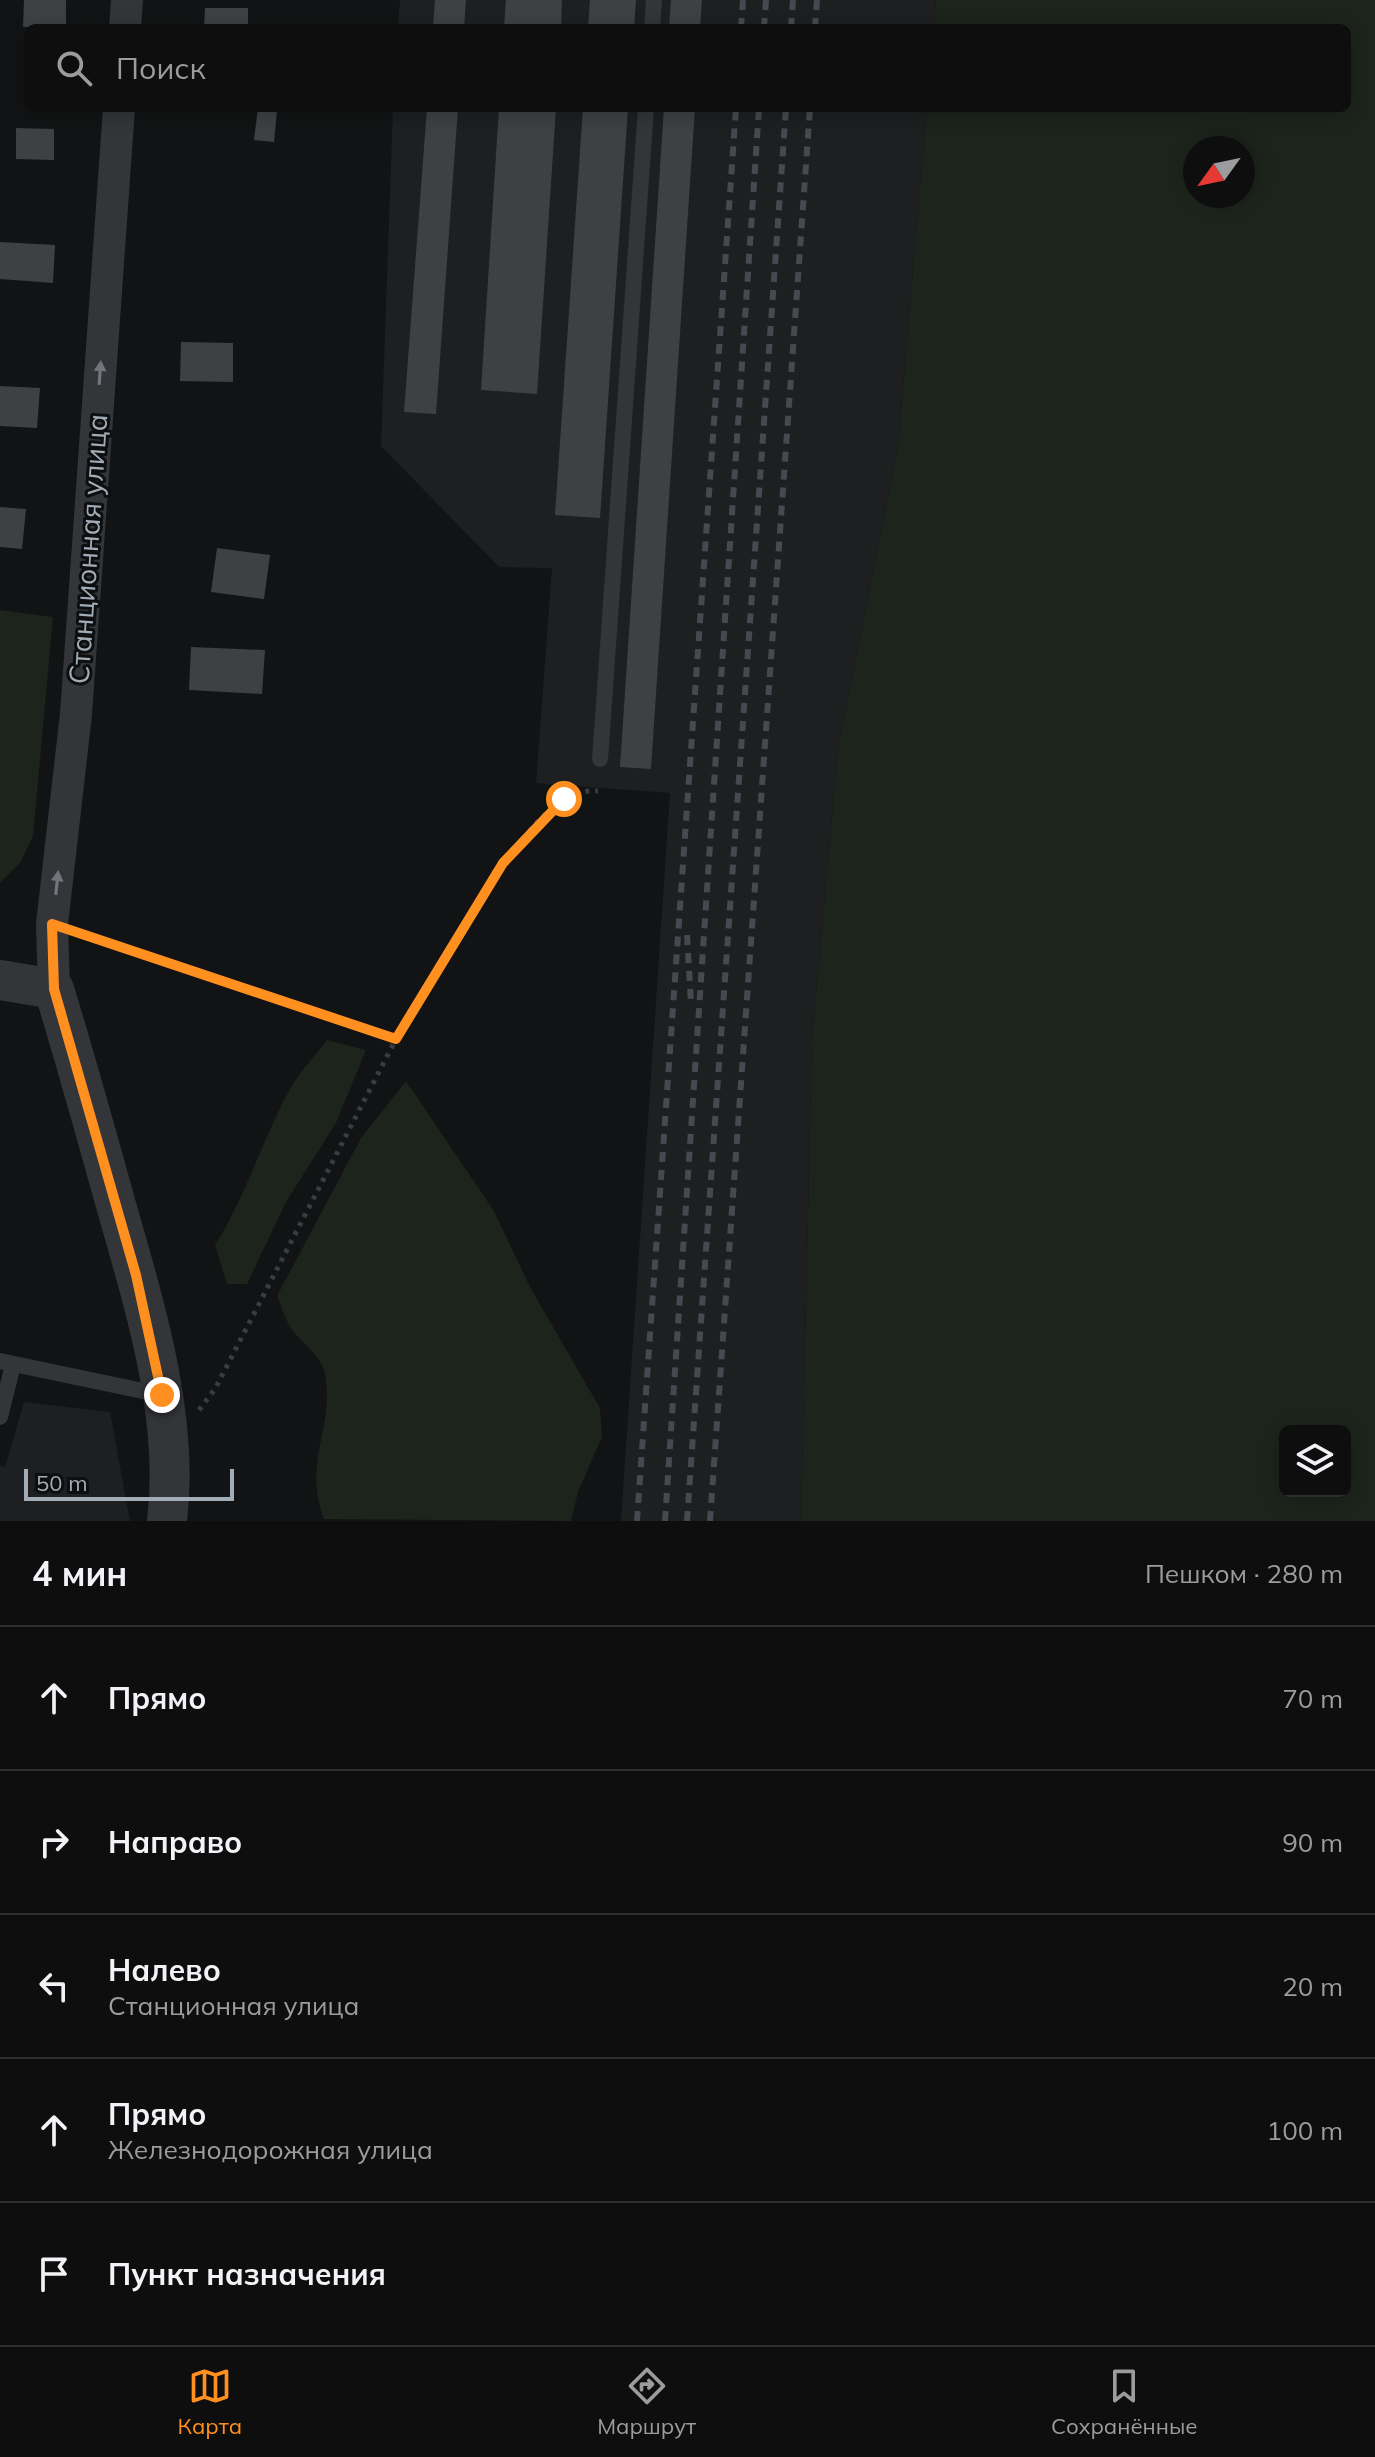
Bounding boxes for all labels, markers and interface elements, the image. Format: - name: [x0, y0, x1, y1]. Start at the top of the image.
- search box: [24, 24, 1351, 112]
- icon: search: [52, 46, 96, 90]
- text: Поиск: [116, 49, 206, 87]
- north arrow: [1183, 136, 1255, 208]
- one-way arrow: [94, 360, 107, 385]
- street label: Станционная улица: [61, 413, 114, 685]
- route start: [546, 781, 582, 817]
- one-way arrow: [50, 870, 63, 895]
- route end: [144, 1377, 180, 1413]
- map controls: [1279, 1425, 1351, 1497]
- button: layers: [1279, 1425, 1351, 1497]
- scale bar: [24, 1465, 234, 1501]
- text: 50 m: [36, 1469, 87, 1497]
- text: 4 мин: [32, 1552, 127, 1595]
- text: Пешком · 280 m: [1145, 1557, 1343, 1590]
- icon: ahead: [32, 1676, 76, 1720]
- text: Прямо: [108, 1679, 206, 1717]
- text: 70 m: [1282, 1682, 1343, 1715]
- icon: right: [32, 1820, 76, 1864]
- text: Направо: [108, 1823, 242, 1861]
- text: 90 m: [1282, 1826, 1343, 1859]
- text: Налево: [108, 1951, 221, 1989]
- icon: left: [32, 1964, 76, 2008]
- text: 20 m: [1282, 1970, 1343, 2003]
- text: Станционная улица: [108, 1989, 359, 2022]
- text: Прямо: [108, 2095, 206, 2133]
- icon: ahead: [32, 2108, 76, 2152]
- text: 100 m: [1267, 2114, 1343, 2147]
- text: Железнодорожная улица: [108, 2133, 433, 2166]
- icon: arrive: [32, 2252, 76, 2296]
- text: Пункт назначения: [108, 2255, 386, 2293]
- tab: Карта: [177, 2364, 242, 2440]
- tab: Маршрут: [597, 2364, 696, 2440]
- tab: Сохранённые: [1051, 2364, 1197, 2440]

